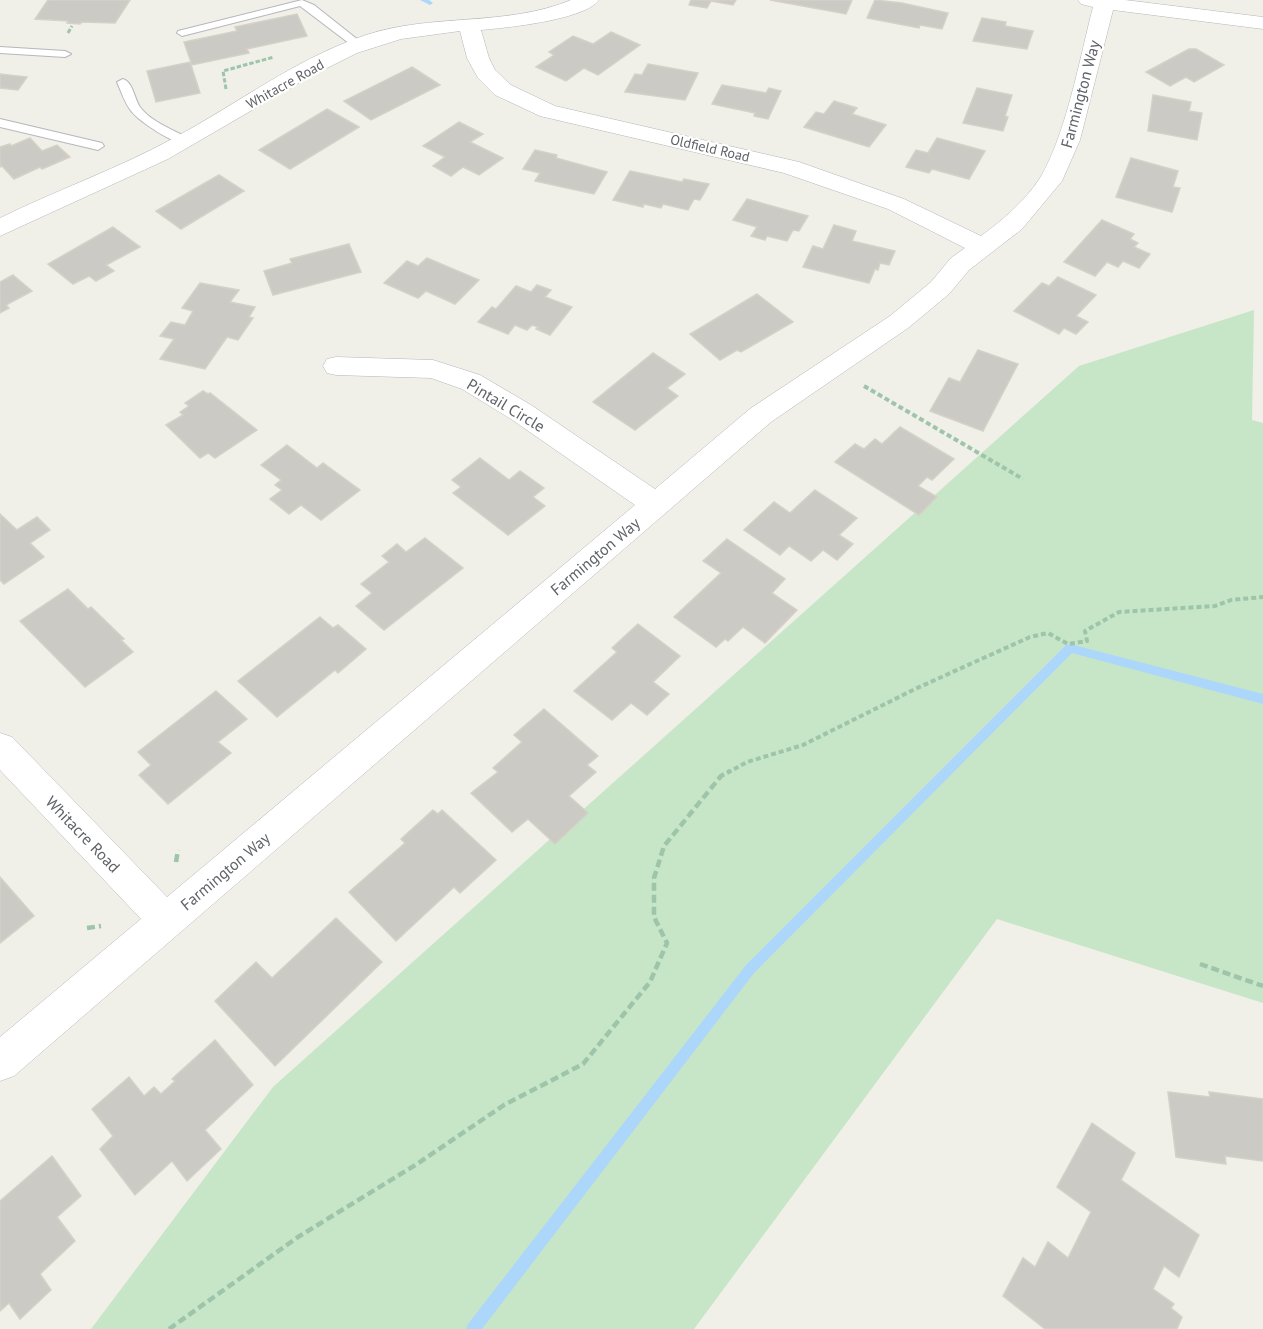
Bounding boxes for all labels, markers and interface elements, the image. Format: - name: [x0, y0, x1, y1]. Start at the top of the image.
- street label: Farmington Way: [1056, 37, 1104, 150]
- street label: Whitacre Road: [243, 55, 327, 113]
- street label: Oldfield Road: [669, 130, 751, 166]
- street label: Pintail Circle: [463, 374, 549, 436]
- street label: Farmington Way: [546, 512, 644, 599]
- street label: Whitacre Road: [42, 792, 124, 876]
- street label: Farmington Way: [176, 827, 274, 914]

